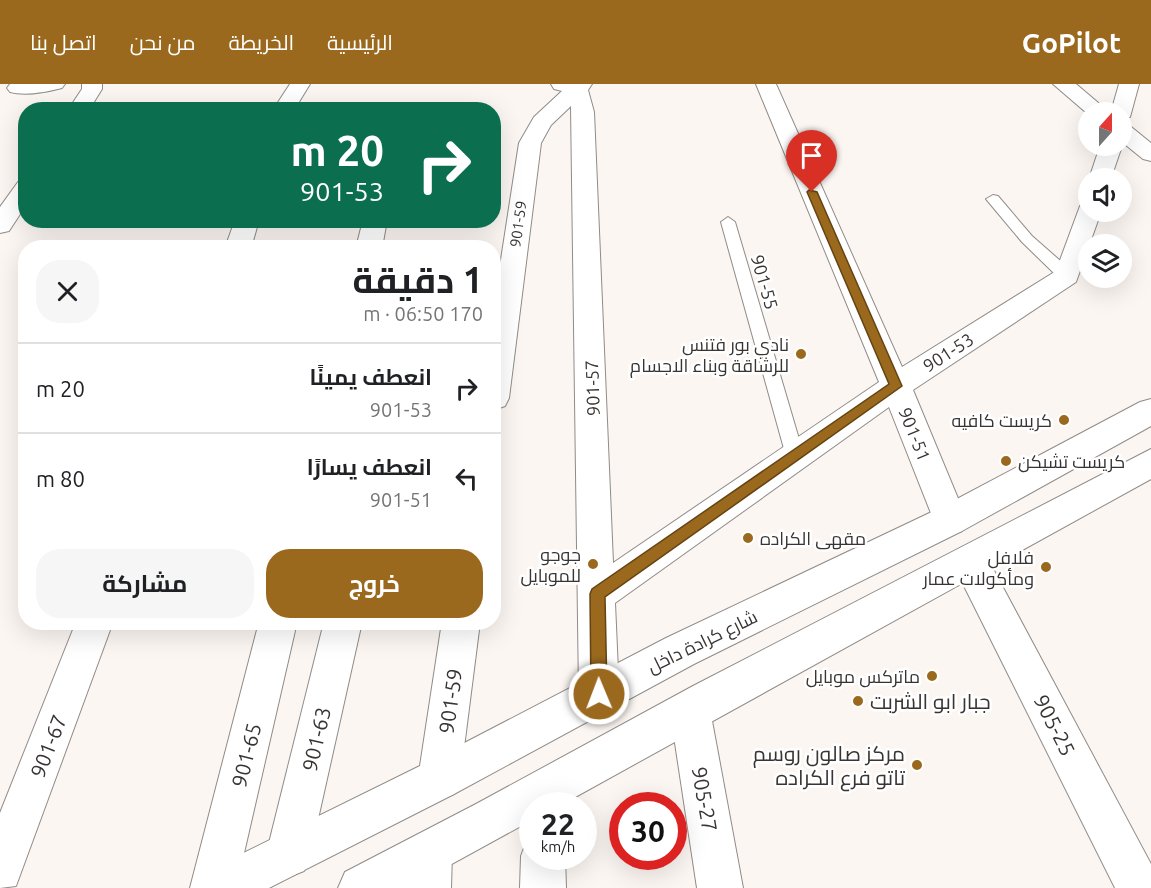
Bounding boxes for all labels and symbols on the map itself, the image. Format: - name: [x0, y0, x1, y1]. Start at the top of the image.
- north arrow: [1078, 102, 1132, 156]
- pin: [786, 130, 837, 192]
- street label: 901-59: [506, 200, 530, 248]
- street label: 901-55: [748, 252, 782, 312]
- street label: 901-53: [919, 328, 977, 376]
- place label: نادي بور فتنس للرشاقة وبناء الاجسام: [630, 334, 789, 378]
- marker: نادي بور فتنس للرشاقة وبناء الاجسام: [794, 347, 808, 361]
- street label: 901-57: [581, 360, 603, 416]
- street label: 901-51: [895, 404, 935, 464]
- place label: كريست كافيه: [952, 410, 1052, 432]
- marker: كريست كافيه: [1057, 413, 1071, 427]
- place label: كريست تشيكن: [1018, 451, 1125, 473]
- marker: كريست تشيكن: [999, 454, 1013, 468]
- place label: مقهى الكراده: [760, 528, 866, 550]
- marker: مقهى الكراده: [741, 531, 755, 545]
- place label: جوجو للموبايل: [520, 544, 581, 587]
- place label: فلافل ومأكولات عمار: [922, 547, 1034, 590]
- marker: جوجو للموبايل: [586, 557, 600, 571]
- marker: فلافل ومأكولات عمار: [1039, 560, 1053, 574]
- street label: شارع كرادة داخل: [644, 606, 762, 679]
- position arrow: [567, 662, 631, 726]
- place label: ماتركس موبايل: [806, 666, 920, 688]
- street label: 901-59: [434, 667, 466, 735]
- marker: ماتركس موبايل: [925, 669, 939, 683]
- place label: جبار ابو الشربت: [870, 689, 991, 714]
- street label: 905-25: [1029, 690, 1081, 760]
- marker: جبار ابو الشربت: [851, 694, 865, 708]
- street label: 901-63: [297, 704, 335, 774]
- street label: 901-67: [25, 711, 71, 781]
- street label: 901-65: [226, 720, 266, 790]
- place label: مركز صالون روسم تاتو فرع الكراده: [753, 741, 905, 792]
- marker: مركز صالون روسم تاتو فرع الكراده: [910, 758, 924, 772]
- street label: 905-27: [688, 765, 722, 833]
- speed limit sign: 30: [609, 792, 687, 870]

